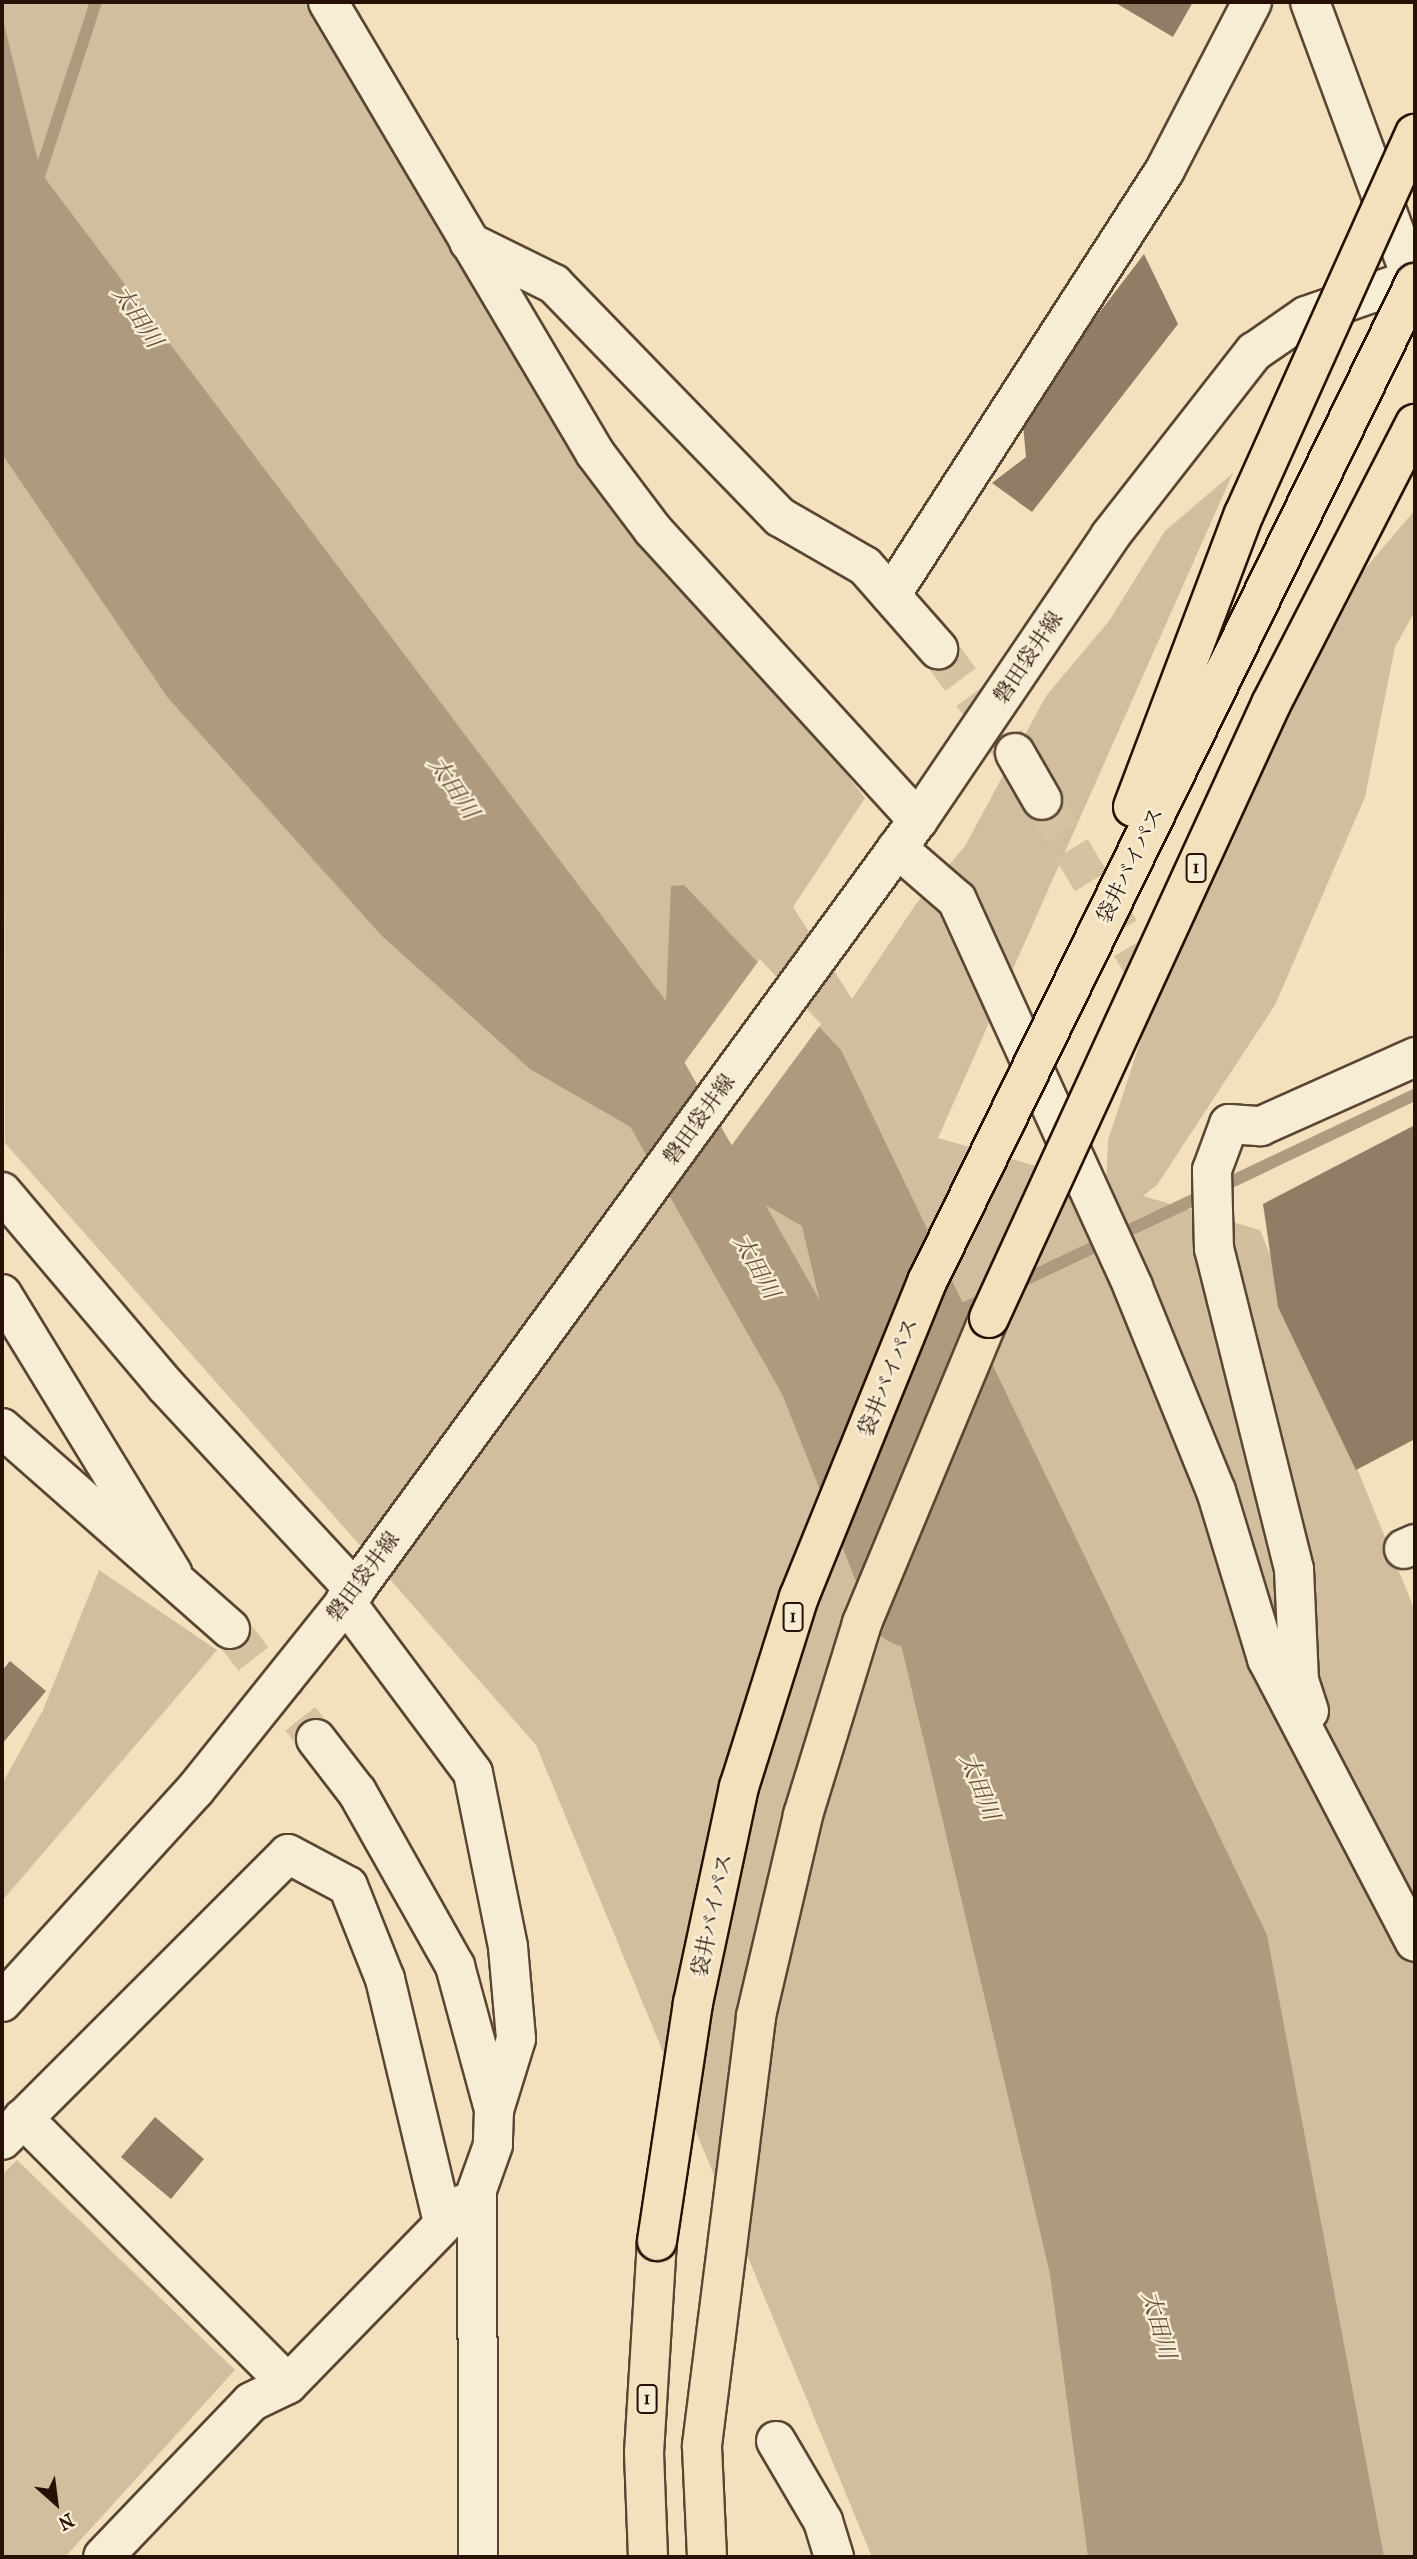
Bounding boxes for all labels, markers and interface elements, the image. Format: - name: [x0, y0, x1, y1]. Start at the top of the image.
- water label: 太田川: [106, 281, 168, 353]
- street label: 磐田袋井線: [988, 606, 1068, 708]
- water label: 太田川: [422, 752, 484, 824]
- street label: 袋井バイパス: [1091, 803, 1169, 927]
- road number: 1: [1186, 852, 1206, 884]
- street label: 磐田袋井線: [658, 1069, 740, 1169]
- water label: 太田川: [727, 1230, 785, 1304]
- street label: 袋井バイパス: [853, 1314, 923, 1440]
- street label: 磐田袋井線: [321, 1526, 405, 1626]
- road number: 1: [782, 1602, 804, 1632]
- water label: 太田川: [953, 1750, 1005, 1824]
- street label: 袋井バイパス: [687, 1851, 737, 1979]
- water label: 太田川: [1135, 2288, 1181, 2362]
- road number: 1: [636, 2384, 658, 2414]
- north arrow: [21, 2468, 91, 2538]
- text: N: [54, 2508, 77, 2535]

